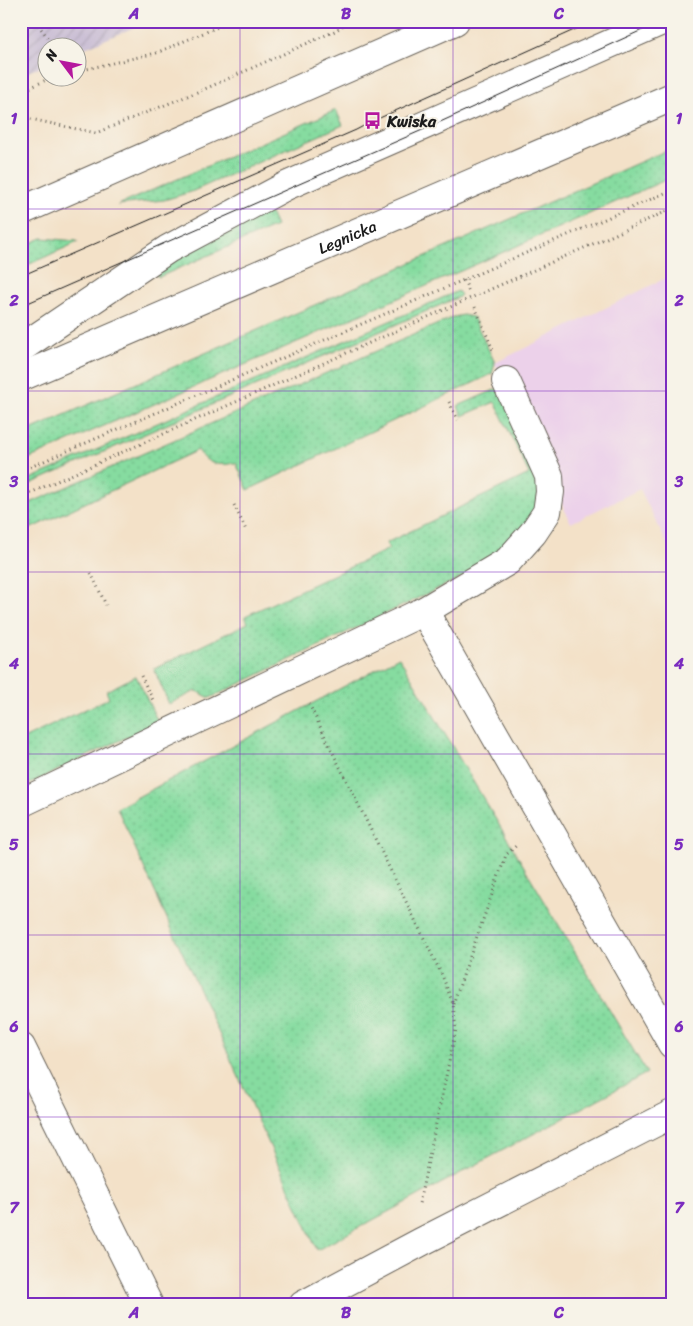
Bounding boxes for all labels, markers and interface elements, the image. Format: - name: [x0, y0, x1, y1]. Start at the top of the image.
- text: A: [128, 0, 139, 28]
- text: B: [341, 0, 352, 28]
- text: C: [553, 0, 565, 28]
- north arrow: [38, 38, 88, 88]
- text: N: [38, 44, 65, 67]
- text: 1: [11, 104, 18, 133]
- text: 1: [676, 104, 683, 133]
- place label: Kwiska: [386, 107, 437, 136]
- bus stop icon: Kwiska: [363, 111, 383, 131]
- street label: Legnicka: [313, 212, 381, 263]
- text: 2: [8, 286, 19, 315]
- text: 2: [673, 286, 684, 315]
- text: 3: [9, 467, 19, 496]
- text: 3: [674, 467, 684, 496]
- text: 4: [8, 649, 19, 678]
- text: 4: [673, 649, 684, 678]
- text: 5: [9, 830, 19, 859]
- text: 5: [674, 830, 684, 859]
- text: 6: [8, 1012, 19, 1041]
- text: 6: [673, 1012, 684, 1041]
- text: 7: [9, 1193, 20, 1222]
- text: 7: [674, 1193, 685, 1222]
- text: A: [128, 1298, 139, 1326]
- text: B: [341, 1298, 352, 1326]
- text: C: [553, 1298, 565, 1326]

